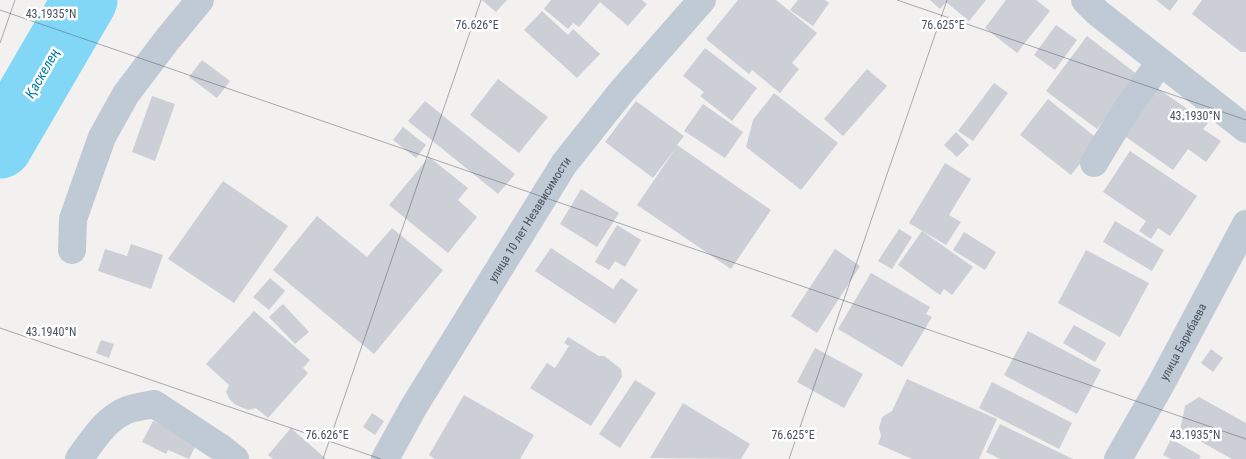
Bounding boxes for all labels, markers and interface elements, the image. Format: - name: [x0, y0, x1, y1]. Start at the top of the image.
- text: 43.1935°N: [26, 7, 76, 21]
- text: 76.626°E: [455, 18, 499, 32]
- text: 76.625°E: [921, 18, 965, 32]
- water label: Қаскелең: [21, 45, 63, 101]
- text: 43.1930°N: [1170, 109, 1220, 123]
- street label: улица 10 лет Независимости: [486, 154, 574, 285]
- street label: улица Барибаева: [1157, 301, 1210, 383]
- text: 43.1940°N: [26, 325, 76, 339]
- text: 76.626°E: [305, 428, 349, 442]
- text: 76.625°E: [771, 428, 815, 442]
- text: 43.1935°N: [1170, 428, 1220, 442]

